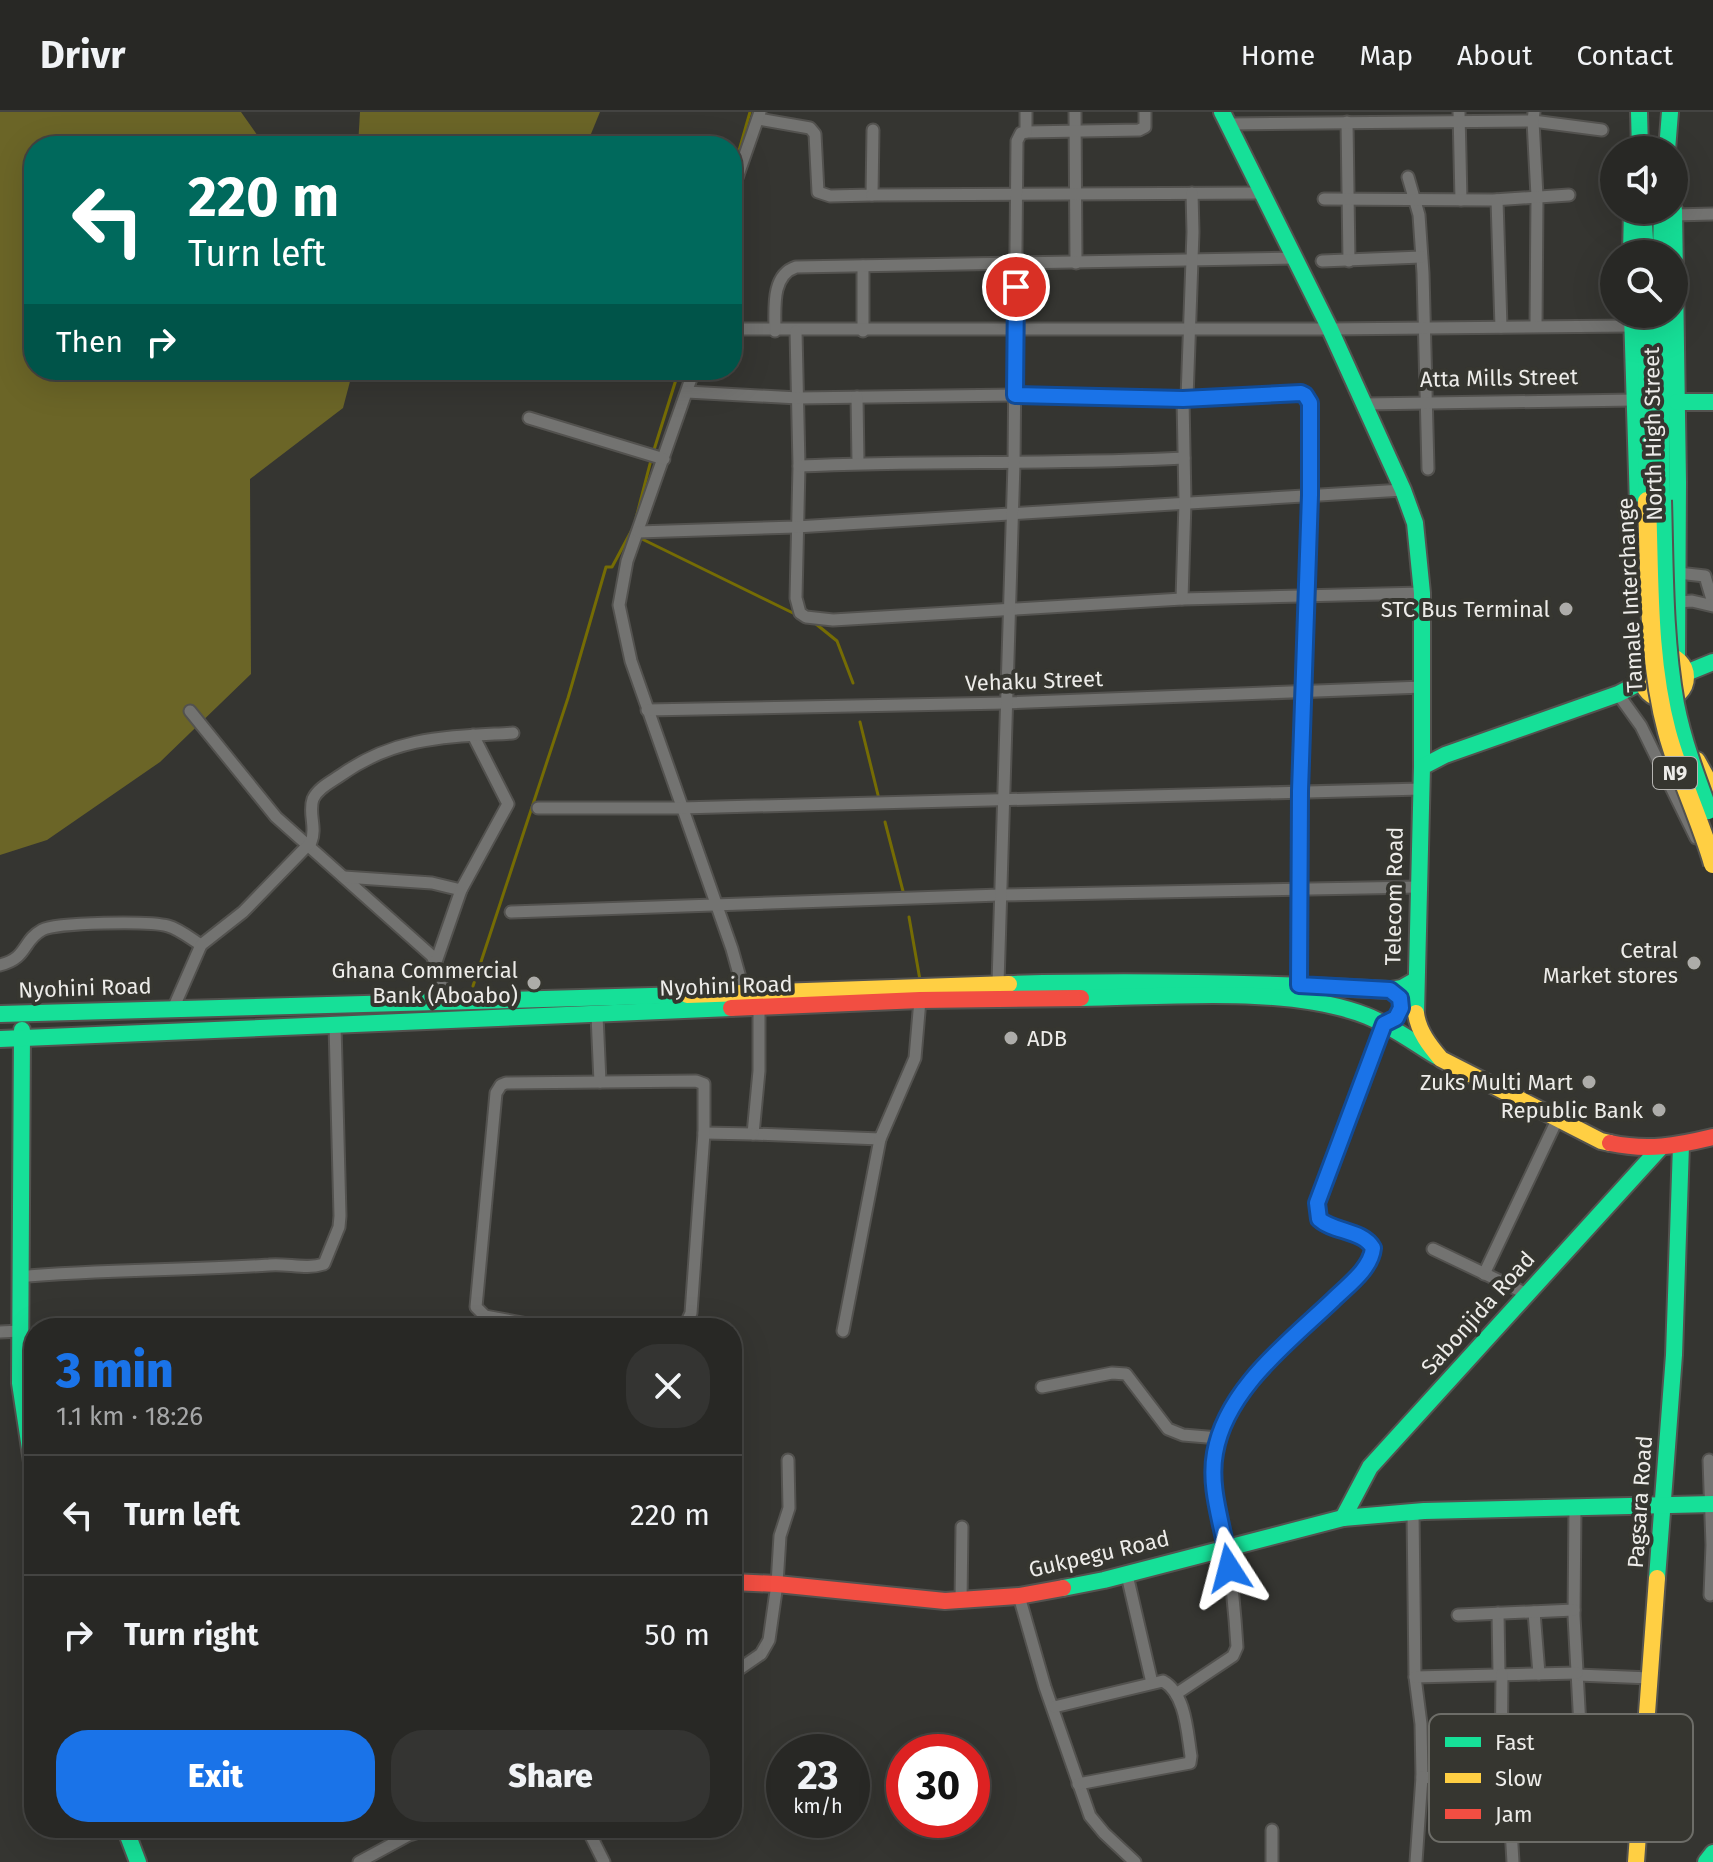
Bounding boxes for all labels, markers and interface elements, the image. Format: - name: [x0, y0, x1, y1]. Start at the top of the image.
- text: Drivr: [40, 32, 125, 78]
- text: Home: [1241, 39, 1315, 72]
- text: Map: [1359, 39, 1413, 72]
- text: About: [1457, 39, 1532, 72]
- text: Contact: [1576, 39, 1673, 72]
- map controls: [1600, 136, 1688, 328]
- button: sound: [1600, 136, 1688, 224]
- text: 220 m: [188, 164, 339, 231]
- icon: left: [56, 168, 160, 272]
- text: Turn left: [188, 232, 326, 276]
- button: search: [1600, 240, 1688, 328]
- pin: [982, 253, 1050, 321]
- icon: arrive: [994, 265, 1038, 309]
- icon: right: [139, 320, 183, 364]
- text: Then: [56, 324, 123, 360]
- street label: North High Street: [1638, 347, 1668, 521]
- street label: Atta Mills Street: [1420, 363, 1578, 393]
- street label: Tamale Interchange: [1611, 497, 1649, 693]
- place label: STC Bus Terminal: [1381, 596, 1550, 623]
- marker: STC Bus Terminal: [1557, 600, 1575, 618]
- street label: Vehaku Street: [965, 665, 1103, 697]
- road number: N9: [1653, 757, 1697, 789]
- street label: Telecom Road: [1379, 826, 1409, 966]
- place label: Cetral Market stores: [1543, 937, 1678, 989]
- marker: Cetral Market stores: [1685, 954, 1703, 972]
- place label: Ghana Commercial Bank (Aboabo): [331, 957, 518, 1009]
- street label: Nyohini Road: [659, 970, 793, 1002]
- street label: Nyohini Road: [18, 972, 152, 1004]
- marker: Ghana Commercial Bank (Aboabo): [525, 974, 543, 992]
- place label: ADB: [1027, 1025, 1067, 1052]
- marker: ADB: [1002, 1029, 1020, 1047]
- place label: Zuks Multi Mart: [1420, 1069, 1573, 1096]
- marker: Zuks Multi Mart: [1580, 1073, 1598, 1091]
- place label: Republic Bank: [1501, 1097, 1644, 1124]
- marker: Republic Bank: [1650, 1101, 1668, 1119]
- street label: Sabonjida Road: [1415, 1246, 1541, 1380]
- text: 3 min: [56, 1342, 174, 1400]
- button: close: [626, 1344, 710, 1428]
- text: 1.1 km · 18:26: [56, 1401, 203, 1432]
- street label: Pagsara Road: [1622, 1435, 1658, 1569]
- icon: left: [56, 1493, 100, 1537]
- text: Turn left: [124, 1497, 240, 1533]
- text: 220 m: [630, 1497, 710, 1533]
- street label: Gukpegu Road: [1026, 1525, 1172, 1583]
- position arrow: [1187, 1526, 1271, 1610]
- icon: right: [56, 1613, 100, 1657]
- text: Turn right: [124, 1617, 259, 1653]
- text: 50 m: [645, 1617, 710, 1653]
- legend: [1429, 1714, 1693, 1842]
- text: Fast: [1495, 1729, 1535, 1756]
- button: Exit: [56, 1730, 375, 1822]
- button: Share: [391, 1730, 710, 1822]
- speed limit sign: 30: [886, 1734, 990, 1838]
- text: 23: [797, 1752, 839, 1800]
- text: Slow: [1495, 1765, 1542, 1792]
- text: km/h: [793, 1794, 843, 1818]
- text: Jam: [1495, 1801, 1533, 1828]

